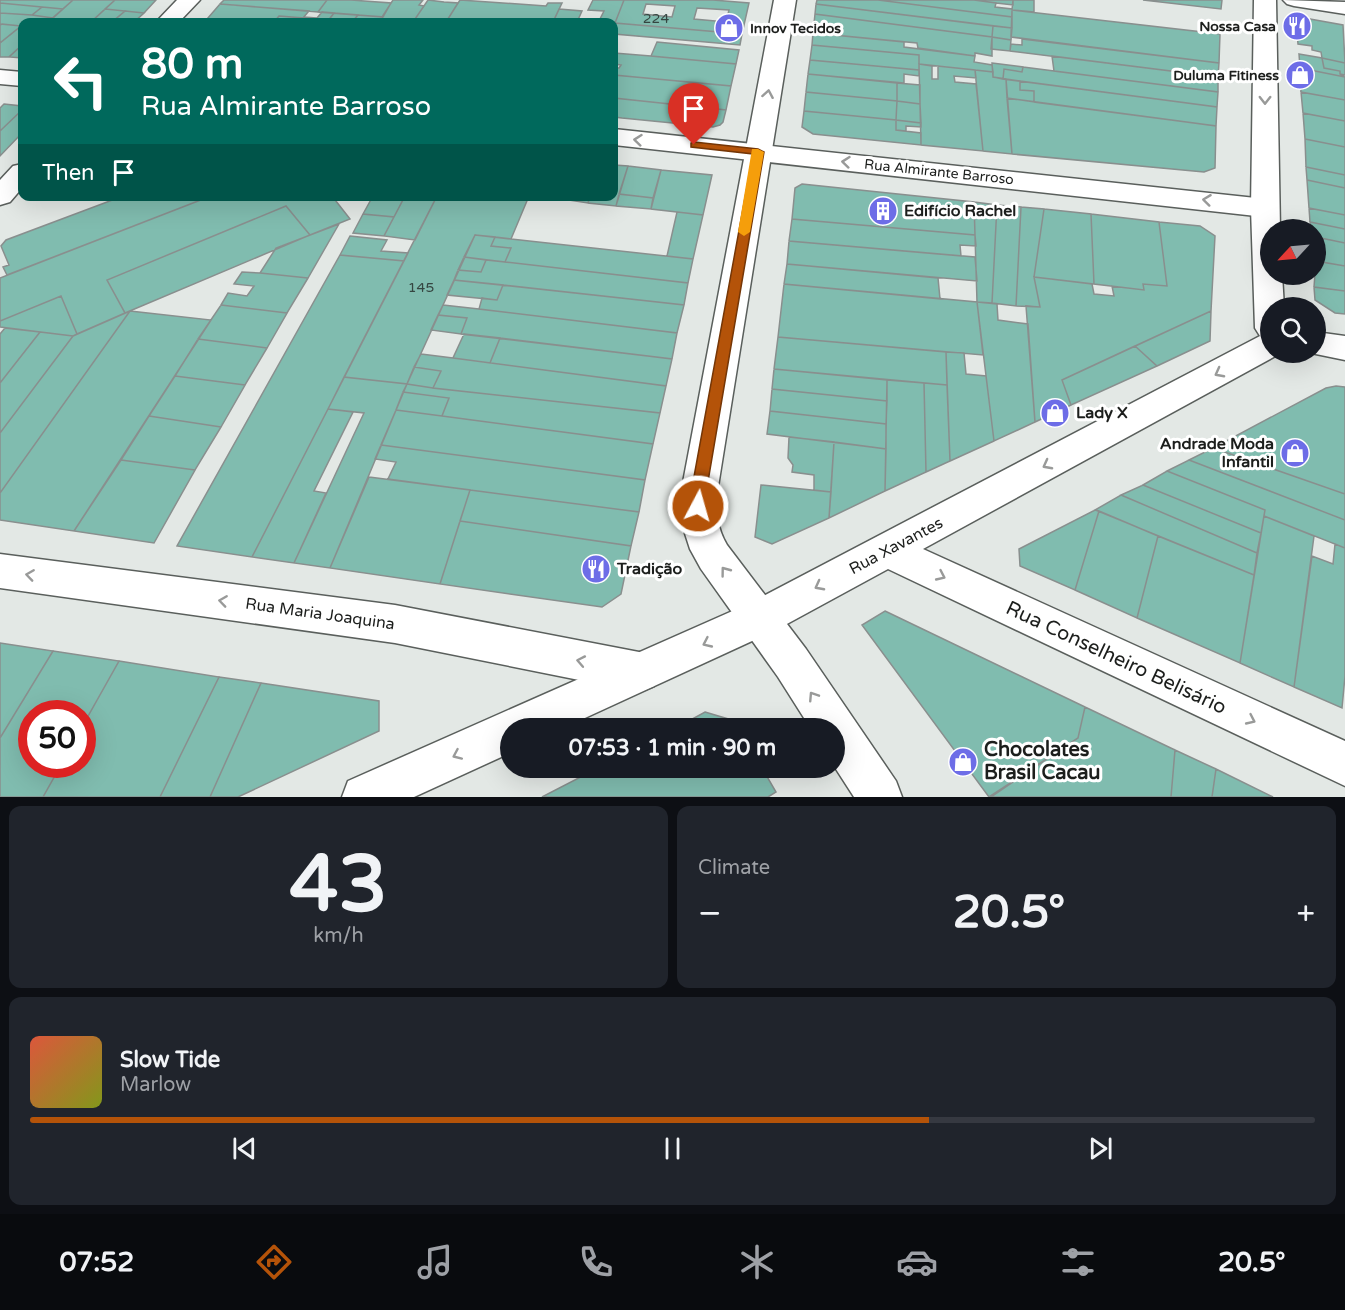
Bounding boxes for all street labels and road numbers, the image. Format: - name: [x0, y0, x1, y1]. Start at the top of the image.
- street label: Rua Almirante Barroso: [863, 156, 1015, 188]
- street label: Rua Xavantes: [846, 513, 946, 579]
- street label: Rua Maria Joaquina: [244, 594, 396, 634]
- street label: Rua Conselheiro Belisário: [1002, 596, 1230, 720]

